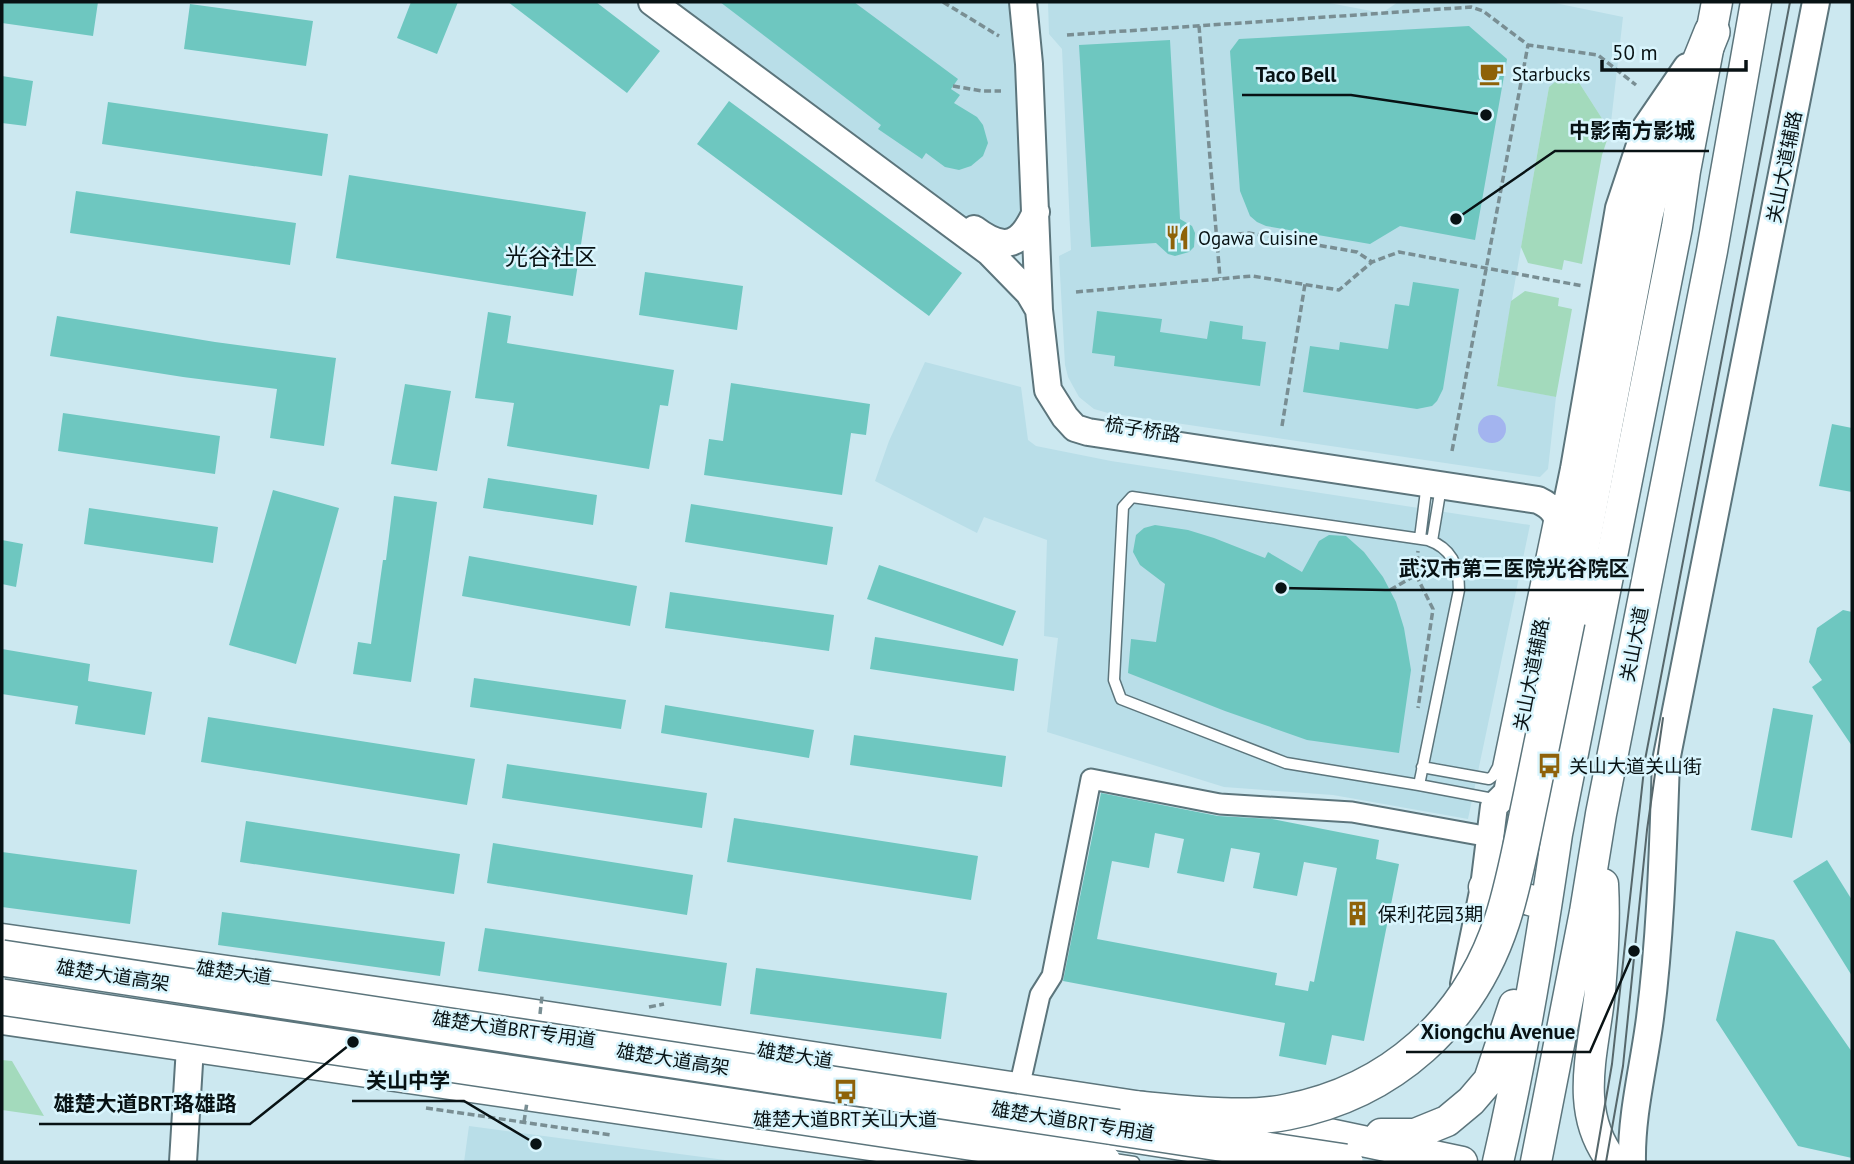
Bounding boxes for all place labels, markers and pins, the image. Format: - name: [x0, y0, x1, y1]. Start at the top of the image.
- callout: Taco Bell: [1242, 53, 1351, 95]
- cafe icon: Starbucks: [1478, 60, 1506, 88]
- place label: Starbucks: [1512, 62, 1591, 86]
- callout: 中影南方影城: [1555, 109, 1709, 151]
- restaurant icon: Ogawa Cuisine: [1164, 224, 1192, 252]
- place label: Ogawa Cuisine: [1198, 226, 1318, 250]
- callout: 武汉市第三医院光谷院区: [1385, 548, 1644, 590]
- bus stop icon: 关山大道关山街: [1535, 752, 1563, 780]
- place label: 关山大道关山街: [1569, 754, 1702, 778]
- building icon: 保利花园3期: [1344, 900, 1372, 928]
- place label: 保利花园3期: [1378, 902, 1483, 926]
- callout: Xiongchu Avenue: [1406, 1010, 1590, 1052]
- callout: 关山中学: [352, 1059, 464, 1101]
- bus stop icon: 雄楚大道BRT关山大道: [831, 1077, 859, 1105]
- callout: 雄楚大道BRT珞雄路: [39, 1082, 250, 1124]
- place label: 雄楚大道BRT关山大道: [753, 1107, 937, 1131]

